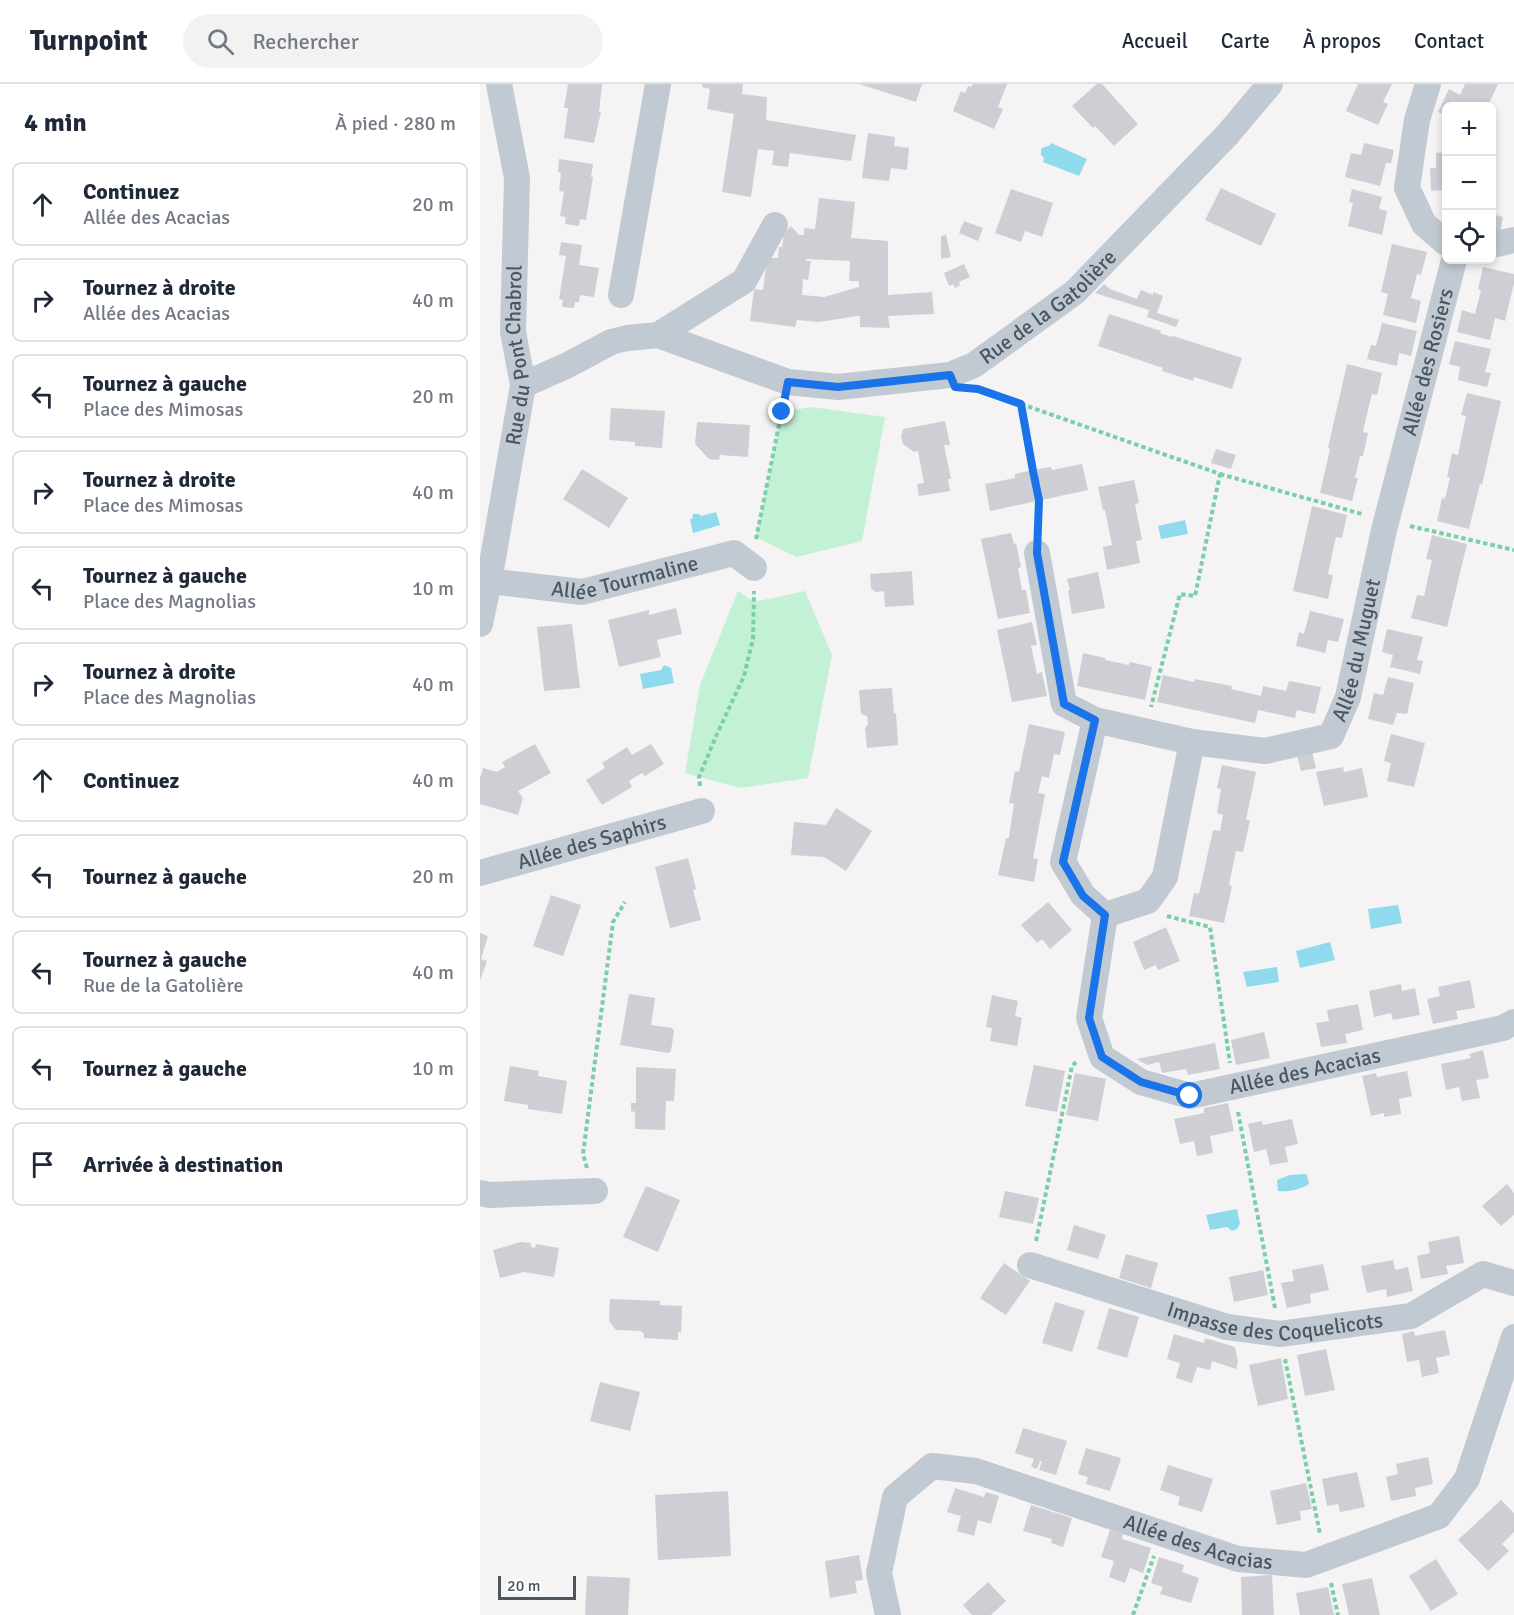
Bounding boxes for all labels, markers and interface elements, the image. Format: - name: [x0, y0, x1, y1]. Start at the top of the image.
- search box: [183, 14, 603, 68]
- text: Turnpoint: [30, 24, 147, 58]
- icon: search: [204, 25, 237, 58]
- text: Rechercher: [252, 28, 359, 55]
- text: Accueil: [1122, 28, 1188, 54]
- text: Carte: [1221, 28, 1270, 54]
- text: À propos: [1303, 28, 1381, 54]
- text: Contact: [1414, 28, 1484, 54]
- map controls: [1442, 102, 1496, 264]
- button: +: [1442, 102, 1496, 156]
- text: 4 min: [24, 107, 87, 139]
- text: À pied · 280 m: [335, 111, 456, 136]
- button: −: [1442, 156, 1496, 210]
- text: Continuez: [83, 178, 179, 205]
- icon: ahead: [26, 188, 59, 221]
- text: 20 m: [412, 192, 454, 217]
- text: Allée des Acacias: [83, 205, 230, 230]
- button: locate: [1442, 210, 1496, 264]
- street label: Rue de la Gatolière: [974, 244, 1122, 370]
- street label: Rue du Pont Chabrol: [500, 264, 536, 447]
- text: Tournez à droite: [83, 274, 236, 301]
- icon: right: [26, 284, 59, 317]
- street label: Allée des Rosiers: [1396, 285, 1459, 438]
- text: 40 m: [412, 288, 454, 313]
- text: Allée des Acacias: [83, 301, 230, 326]
- text: Tournez à gauche: [83, 370, 247, 397]
- icon: left: [26, 380, 59, 413]
- text: 20 m: [412, 384, 454, 409]
- text: Place des Mimosas: [83, 397, 243, 422]
- route end: [768, 398, 794, 424]
- text: Tournez à droite: [83, 466, 236, 493]
- icon: right: [26, 476, 59, 509]
- text: 40 m: [412, 480, 454, 505]
- text: Place des Mimosas: [83, 493, 243, 518]
- street label: Allée Tourmaline: [550, 550, 701, 605]
- text: Tournez à gauche: [83, 562, 247, 589]
- icon: left: [26, 572, 59, 605]
- text: 10 m: [412, 576, 454, 601]
- street label: Allée du Muguet: [1326, 576, 1386, 726]
- text: Place des Magnolias: [83, 589, 256, 614]
- text: Tournez à droite: [83, 658, 236, 685]
- icon: right: [26, 668, 59, 701]
- text: 40 m: [412, 672, 454, 697]
- text: Place des Magnolias: [83, 685, 256, 710]
- icon: ahead: [26, 764, 59, 797]
- text: Continuez: [83, 767, 179, 794]
- text: 40 m: [412, 768, 454, 793]
- street label: Allée des Saphirs: [514, 809, 669, 875]
- icon: left: [26, 860, 59, 893]
- text: Tournez à gauche: [83, 863, 247, 890]
- text: 20 m: [412, 864, 454, 889]
- text: Tournez à gauche: [83, 946, 247, 973]
- icon: left: [26, 956, 59, 989]
- text: 40 m: [412, 960, 454, 985]
- text: Rue de la Gatolière: [83, 973, 244, 998]
- street label: Allée des Acacias: [1226, 1042, 1383, 1100]
- icon: left: [26, 1052, 59, 1085]
- text: Tournez à gauche: [83, 1055, 247, 1082]
- text: 10 m: [412, 1056, 454, 1081]
- route start: [1176, 1082, 1202, 1108]
- icon: arrive: [26, 1148, 59, 1181]
- text: Arrivée à destination: [83, 1151, 283, 1178]
- street label: Impasse des Coquelicots: [1164, 1296, 1384, 1347]
- street label: Allée des Acacias: [1120, 1509, 1274, 1575]
- scale bar: [498, 1573, 576, 1600]
- text: 20 m: [507, 1576, 541, 1596]

